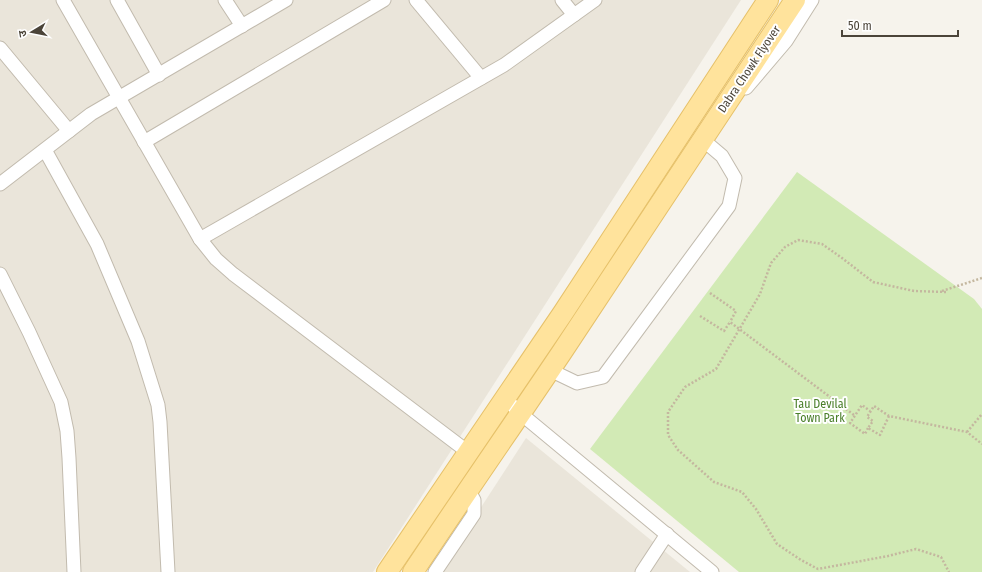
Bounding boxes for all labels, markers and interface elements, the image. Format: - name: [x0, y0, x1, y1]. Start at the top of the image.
- north arrow: [12, 12, 52, 52]
- scale bar: [842, 12, 958, 38]
- text: 50 m: [848, 19, 872, 33]
- street label: Dabra Chowk Flyover: [715, 22, 784, 115]
- text: उ: [16, 29, 30, 38]
- park label: Tau Devilal Town Park: [793, 397, 847, 425]

